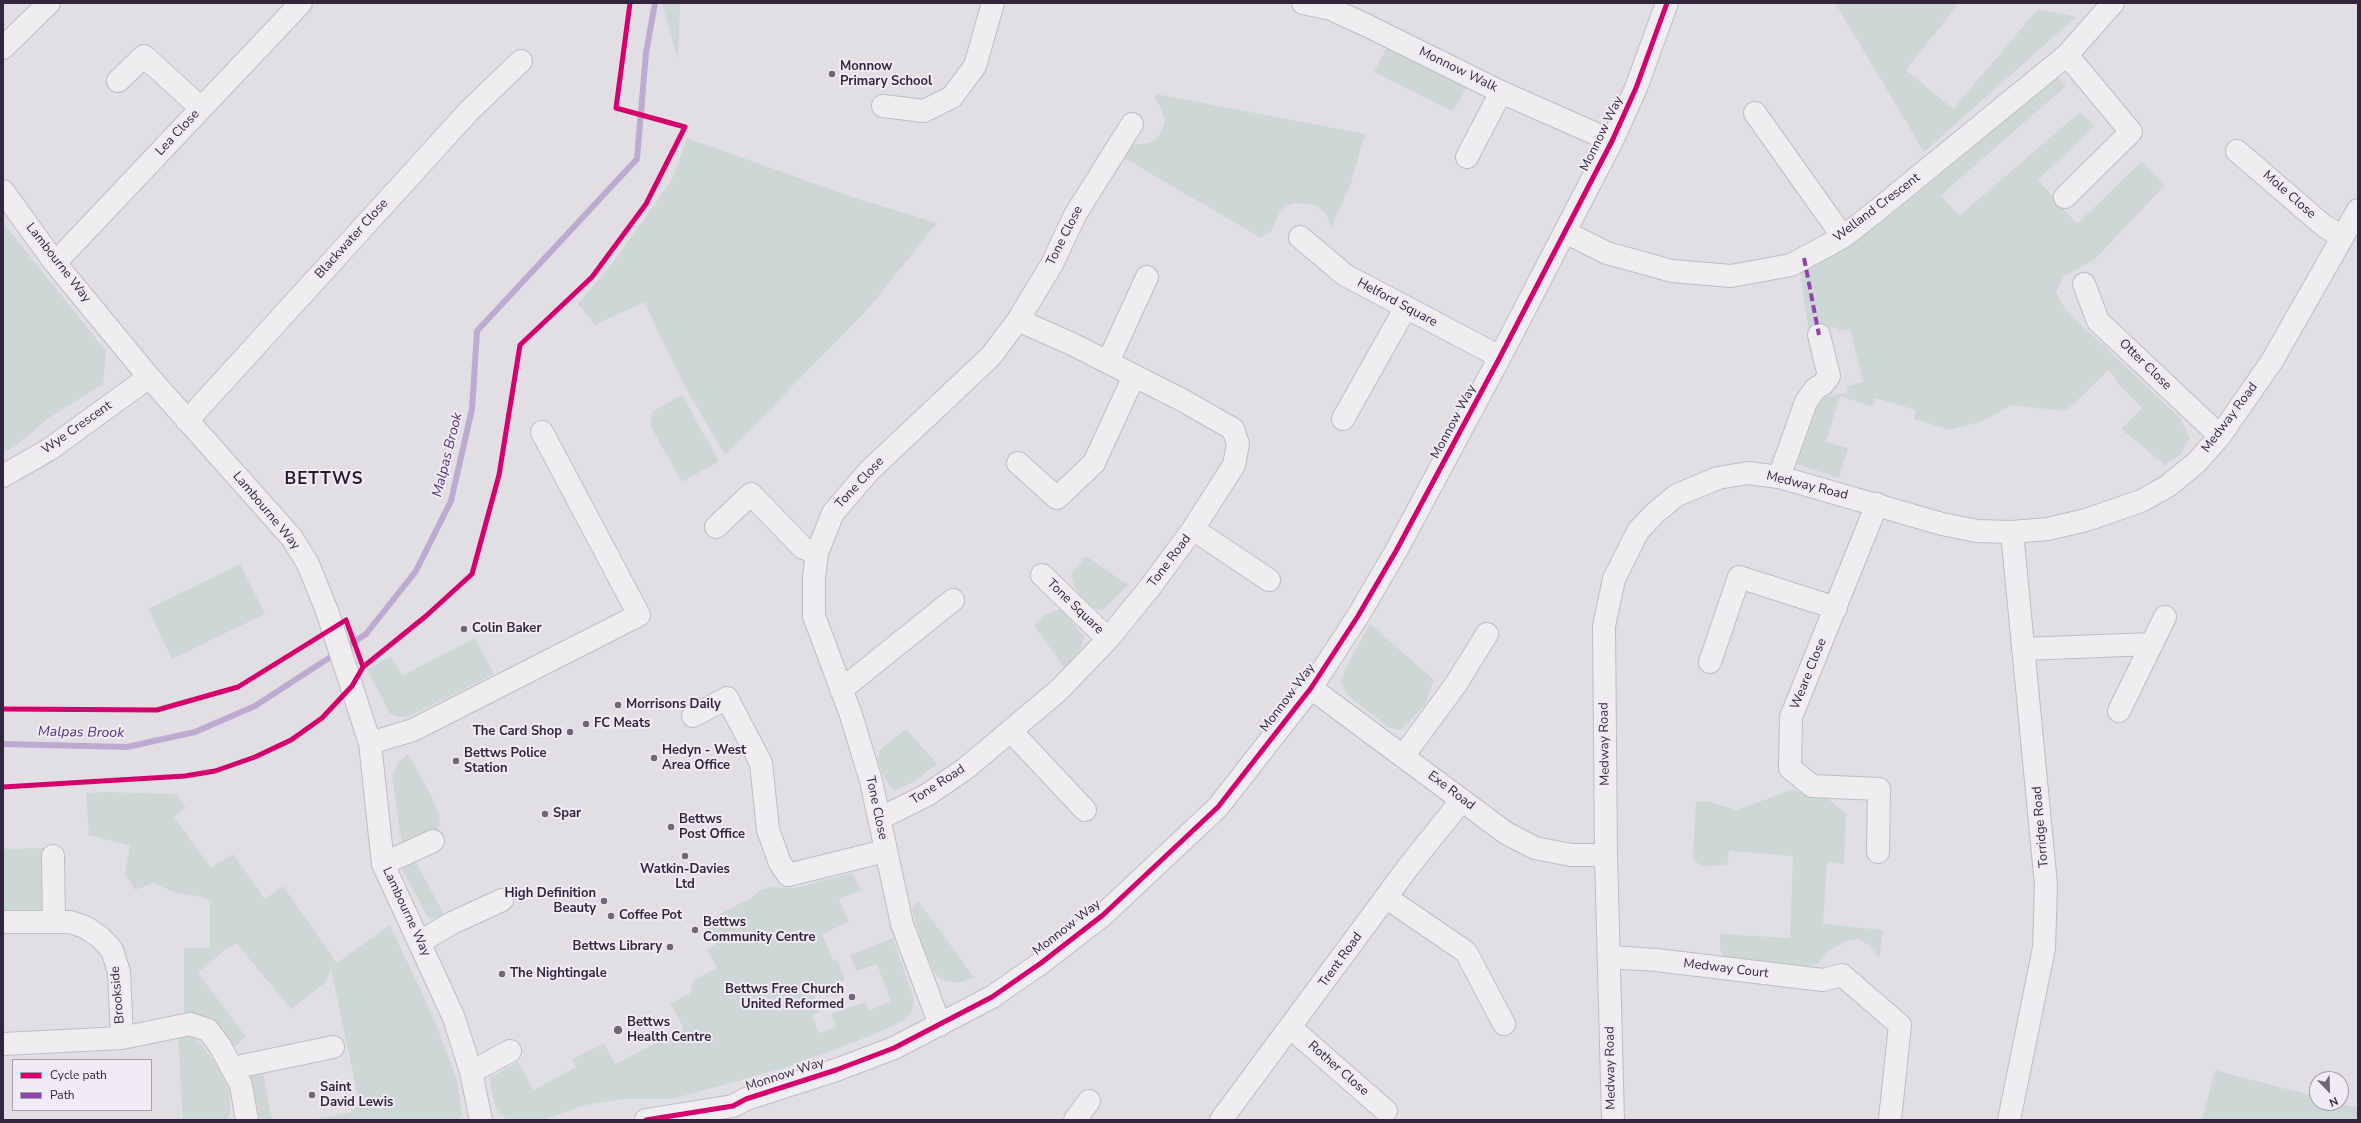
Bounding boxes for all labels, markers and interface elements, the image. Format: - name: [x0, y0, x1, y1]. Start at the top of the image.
- street label: Monnow Walk: [1416, 44, 1500, 96]
- place label: Monnow Primary School: [840, 59, 932, 90]
- marker: Monnow Primary School: [827, 69, 837, 79]
- street label: Monnow Way: [1577, 94, 1627, 174]
- street label: Lea Close: [153, 107, 203, 159]
- street label: Mole Close: [2259, 168, 2319, 222]
- street label: Welland Crescent: [1831, 170, 1923, 246]
- street label: Blackwater Close: [312, 196, 392, 282]
- street label: Tone Close: [1043, 204, 1087, 268]
- street label: Lambourne Way: [22, 220, 94, 306]
- street label: Helford Square: [1354, 275, 1440, 331]
- street label: Otter Close: [2116, 336, 2174, 394]
- street label: Medway Road: [2199, 380, 2261, 456]
- street label: Monnow Way: [1428, 382, 1480, 462]
- street label: Wye Crescent: [39, 398, 115, 458]
- water label: Malpas Brook: [429, 411, 467, 499]
- street label: Tone Close: [832, 454, 888, 512]
- street label: Medway Road: [1765, 468, 1849, 504]
- street label: Lambourne Way: [229, 469, 303, 553]
- district label: BETTWS: [285, 470, 363, 490]
- street label: Tone Road: [1145, 532, 1195, 590]
- street label: Tone Square: [1043, 576, 1107, 638]
- place label: Colin Baker: [472, 621, 541, 637]
- marker: Colin Baker: [459, 624, 469, 634]
- street label: Weare Close: [1788, 636, 1830, 712]
- street label: Monnow Way: [1257, 661, 1319, 735]
- place label: Morrisons Daily: [626, 697, 721, 713]
- marker: Morrisons Daily: [613, 700, 623, 710]
- street label: Medway Road: [1596, 702, 1614, 786]
- place label: FC Meats: [594, 716, 650, 732]
- marker: FC Meats: [581, 719, 591, 729]
- water label: Malpas Brook: [38, 724, 124, 742]
- place label: The Card Shop: [473, 724, 562, 740]
- marker: The Card Shop: [565, 727, 575, 737]
- place label: Hedyn - West Area Office: [662, 743, 746, 774]
- place label: Bettws Police Station: [464, 746, 547, 777]
- marker: Hedyn - West Area Office: [649, 753, 659, 763]
- marker: Bettws Police Station: [451, 756, 461, 766]
- street label: Tone Road: [908, 762, 968, 808]
- street label: Exe Road: [1424, 768, 1478, 814]
- street label: Tone Close: [862, 775, 890, 841]
- street label: Torridge Road: [2030, 785, 2052, 869]
- place label: Spar: [553, 806, 581, 822]
- marker: Spar: [540, 809, 550, 819]
- place label: Bettws Post Office: [679, 812, 745, 843]
- marker: Bettws Post Office: [666, 822, 676, 832]
- marker: Watkin-Davies Ltd: [680, 851, 690, 861]
- place label: Watkin-Davies Ltd: [640, 862, 730, 893]
- street label: Lambourne Way: [379, 865, 433, 959]
- place label: High Definition Beauty: [504, 886, 596, 917]
- marker: High Definition Beauty: [599, 896, 609, 906]
- street label: Monnow Way: [1030, 897, 1104, 959]
- place label: Coffee Pot: [619, 908, 682, 924]
- marker: Coffee Pot: [606, 911, 616, 921]
- place label: Bettws Community Centre: [703, 915, 816, 946]
- marker: Bettws Community Centre: [690, 925, 700, 935]
- street label: Trent Road: [1316, 930, 1366, 990]
- place label: Bettws Library: [573, 939, 662, 955]
- marker: Bettws Library: [665, 942, 675, 952]
- street label: Medway Court: [1683, 956, 1769, 982]
- street label: Brookside: [108, 965, 128, 1025]
- place label: The Nightingale: [510, 966, 607, 982]
- marker: The Nightingale: [497, 969, 507, 979]
- place label: Bettws Free Church United Reformed: [725, 982, 844, 1013]
- marker: Bettws Free Church United Reformed: [847, 992, 857, 1002]
- place label: Bettws Health Centre: [627, 1015, 711, 1046]
- marker: Bettws Health Centre: [612, 1024, 624, 1036]
- street label: Medway Road: [1602, 1026, 1620, 1110]
- street label: Rother Close: [1304, 1038, 1372, 1100]
- street label: Monnow Way: [744, 1055, 826, 1095]
- legend: [12, 1059, 152, 1111]
- text: Cycle path: [50, 1067, 107, 1083]
- north arrow: [2309, 1071, 2349, 1111]
- place label: Saint David Lewis: [320, 1080, 393, 1111]
- text: Path: [50, 1087, 75, 1103]
- marker: Saint David Lewis: [307, 1090, 317, 1100]
- text: N: [2327, 1093, 2340, 1110]

